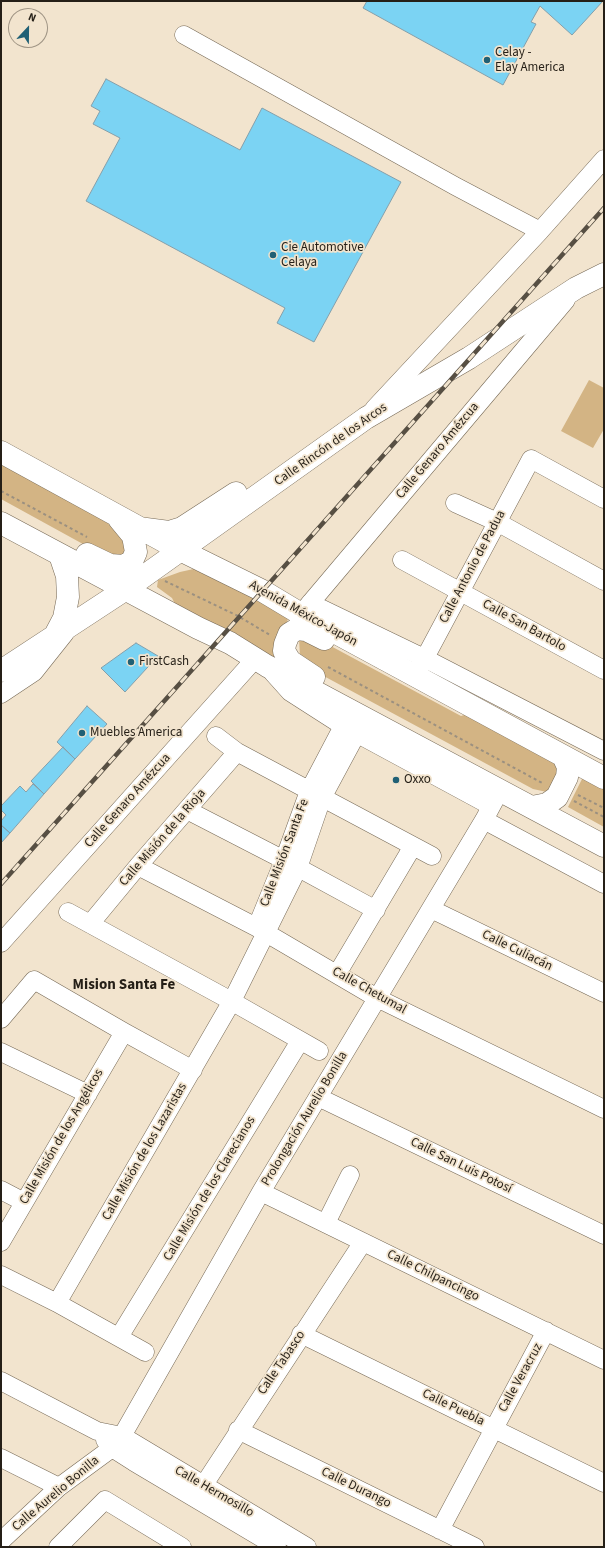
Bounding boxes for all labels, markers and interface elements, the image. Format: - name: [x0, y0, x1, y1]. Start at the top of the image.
- north arrow: [8, 8, 48, 48]
- text: N: [26, 9, 39, 26]
- place label: Celay - Elay America: [495, 45, 565, 76]
- marker: Celay - Elay America: [482, 55, 492, 65]
- place label: Cie Automotive Celaya: [281, 240, 364, 271]
- marker: Cie Automotive Celaya: [268, 250, 278, 260]
- street label: Calle Rincón de los Arcos: [272, 400, 390, 490]
- street label: Calle Genaro Amézcua: [393, 400, 483, 502]
- street label: Calle Antonio de Padua: [437, 508, 509, 626]
- street label: Avenida México-Japón: [246, 578, 360, 650]
- street label: Calle San Bartolo: [479, 597, 569, 655]
- place label: FirstCash: [139, 654, 189, 670]
- marker: FirstCash: [126, 657, 136, 667]
- place label: Muebles America: [90, 725, 182, 741]
- marker: Muebles America: [77, 728, 87, 738]
- street label: Calle Genaro Amézcua: [82, 751, 174, 851]
- place label: Oxxo: [404, 772, 431, 788]
- marker: Oxxo: [391, 775, 401, 785]
- street label: Calle Misión de la Rioja: [116, 786, 210, 890]
- street label: Calle Misión Santa Fe: [257, 797, 313, 909]
- street label: Calle Culiacán: [479, 927, 555, 975]
- street label: Calle Chetumal: [329, 964, 409, 1018]
- district label: Mision Santa Fe: [73, 977, 175, 995]
- street label: Prolongación Aurelio Bonilla: [259, 1049, 351, 1189]
- street label: Calle Misión de los Angélicos: [17, 1066, 107, 1208]
- street label: Calle Misión de los Lazaristas: [99, 1081, 191, 1223]
- street label: Calle Misión de los Clarecianos: [161, 1114, 259, 1264]
- street label: Calle San Luis Potosí: [408, 1135, 514, 1197]
- street label: Calle Chilpancingo: [384, 1247, 482, 1305]
- street label: Calle Tabasco: [255, 1328, 309, 1398]
- street label: Calle Veracruz: [496, 1341, 546, 1415]
- street label: Calle Puebla: [419, 1386, 487, 1430]
- street label: Calle Aurelio Bonilla: [9, 1453, 103, 1535]
- street label: Calle Hermosillo: [171, 1463, 257, 1521]
- street label: Calle Durango: [318, 1464, 394, 1512]

